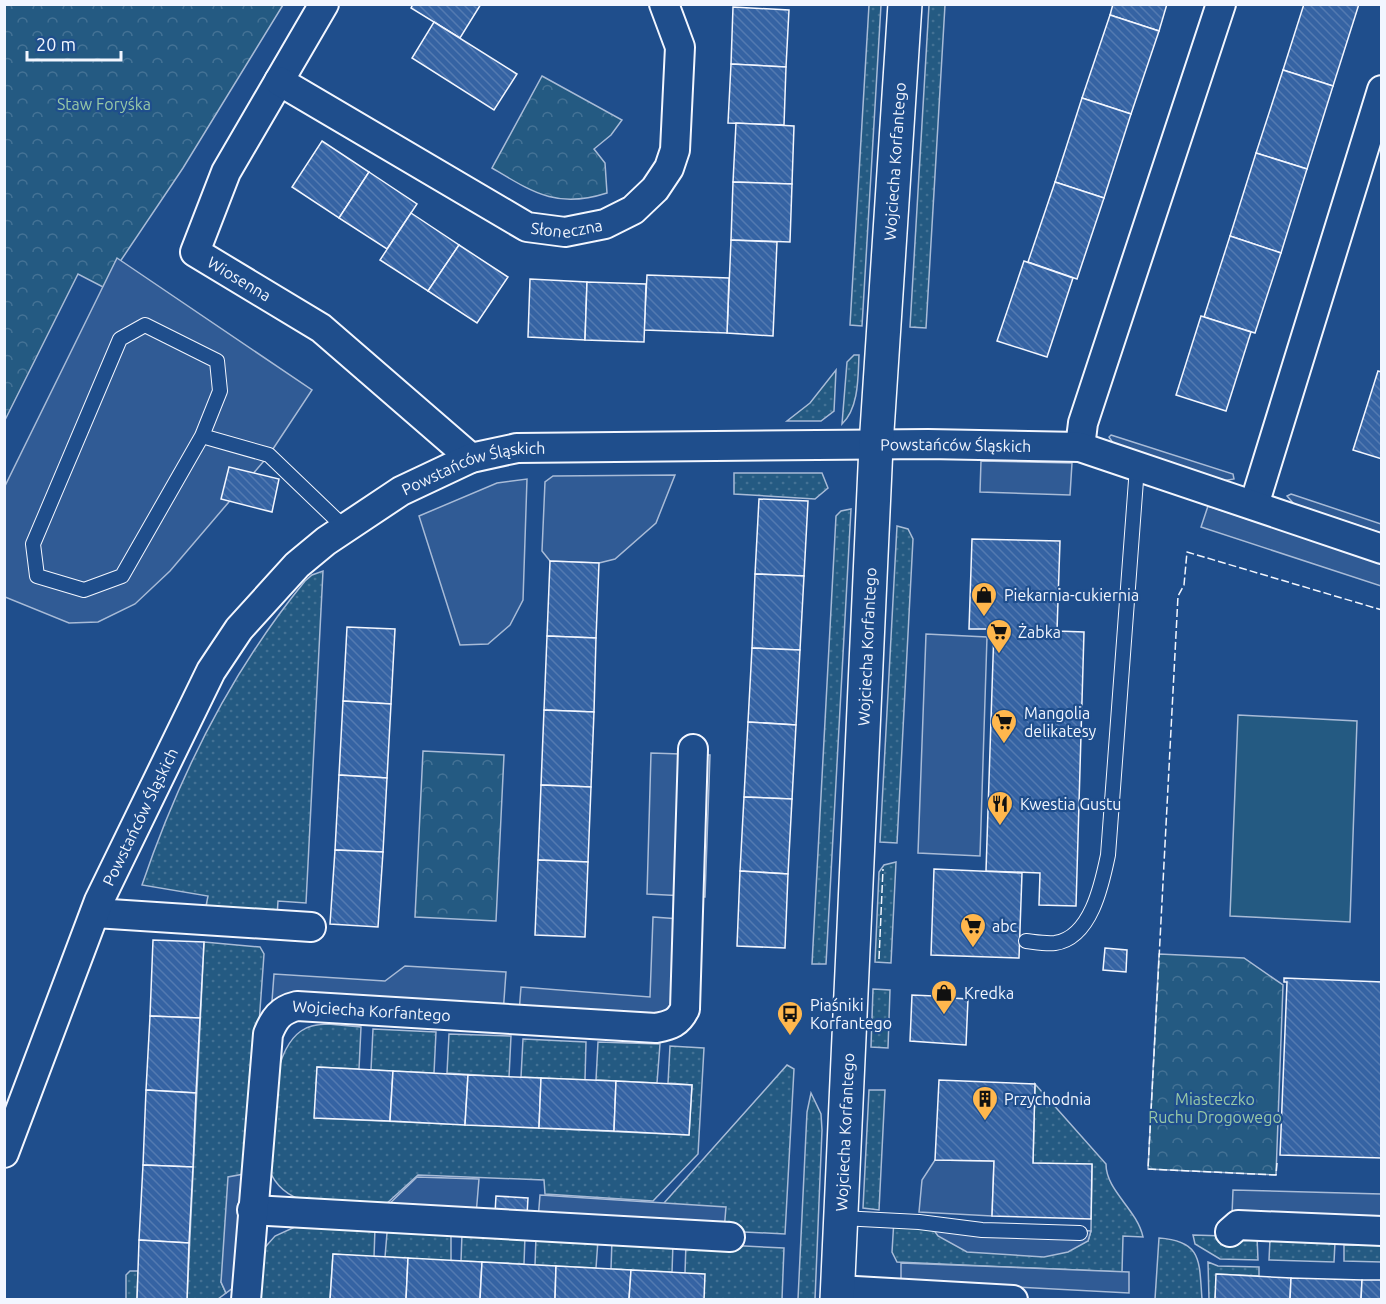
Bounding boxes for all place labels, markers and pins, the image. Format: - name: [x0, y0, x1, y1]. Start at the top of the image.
- shop icon: Piekarnia-cukiernia: [969, 580, 999, 618]
- place label: Piekarnia-cukiernia: [1004, 586, 1139, 604]
- supermarket icon: Żabka: [984, 617, 1014, 655]
- place label: Żabka: [1018, 623, 1061, 641]
- place label: Mangolia delikatesy: [1024, 704, 1097, 740]
- supermarket icon: Mangolia delikatesy: [989, 707, 1019, 745]
- restaurant icon: Kwestia Gustu: [985, 789, 1015, 827]
- place label: Kwestia Gustu: [1020, 795, 1122, 813]
- supermarket icon: abc: [958, 911, 988, 949]
- place label: abc: [992, 917, 1018, 935]
- shop icon: Kredka: [929, 978, 959, 1016]
- place label: Kredka: [964, 984, 1014, 1002]
- place label: Piaśniki Korfantego: [810, 996, 892, 1032]
- bus stop icon: Piaśniki Korfantego: [775, 999, 805, 1037]
- building icon: Przychodnia: [970, 1084, 1000, 1122]
- place label: Przychodnia: [1004, 1090, 1091, 1108]

